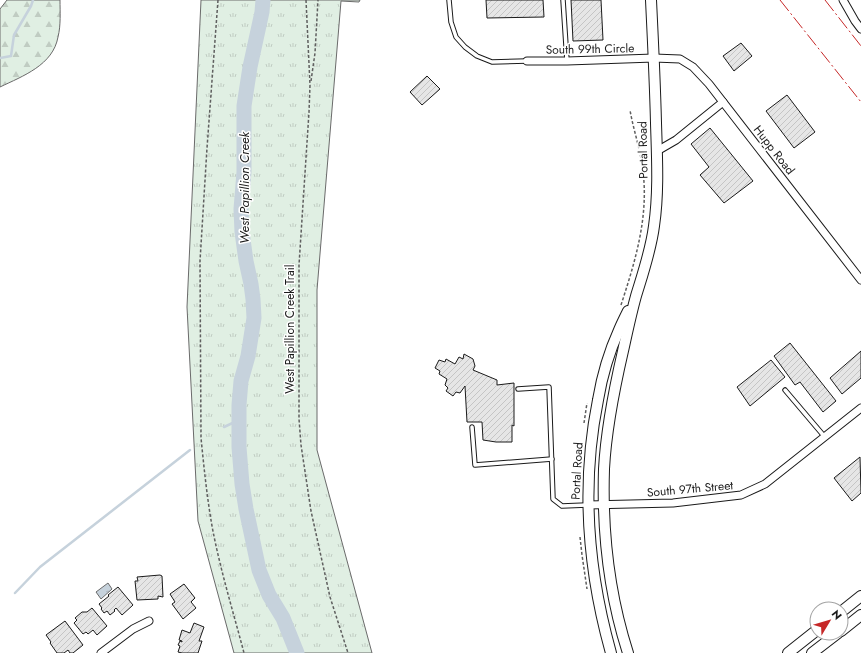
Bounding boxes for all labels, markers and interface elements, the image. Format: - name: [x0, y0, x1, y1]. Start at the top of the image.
- street label: South 99th Circle: [545, 39, 635, 59]
- street label: Portal Road: [633, 121, 653, 179]
- street label: Hupp Road: [749, 122, 799, 178]
- water label: West Papillion Creek: [235, 132, 254, 244]
- street label: West Papillion Creek Trail: [281, 264, 299, 394]
- street label: Portal Road: [567, 442, 587, 500]
- street label: South 97th Street: [646, 476, 734, 502]
- north arrow: [809, 601, 849, 641]
- text: N: [828, 606, 846, 623]

